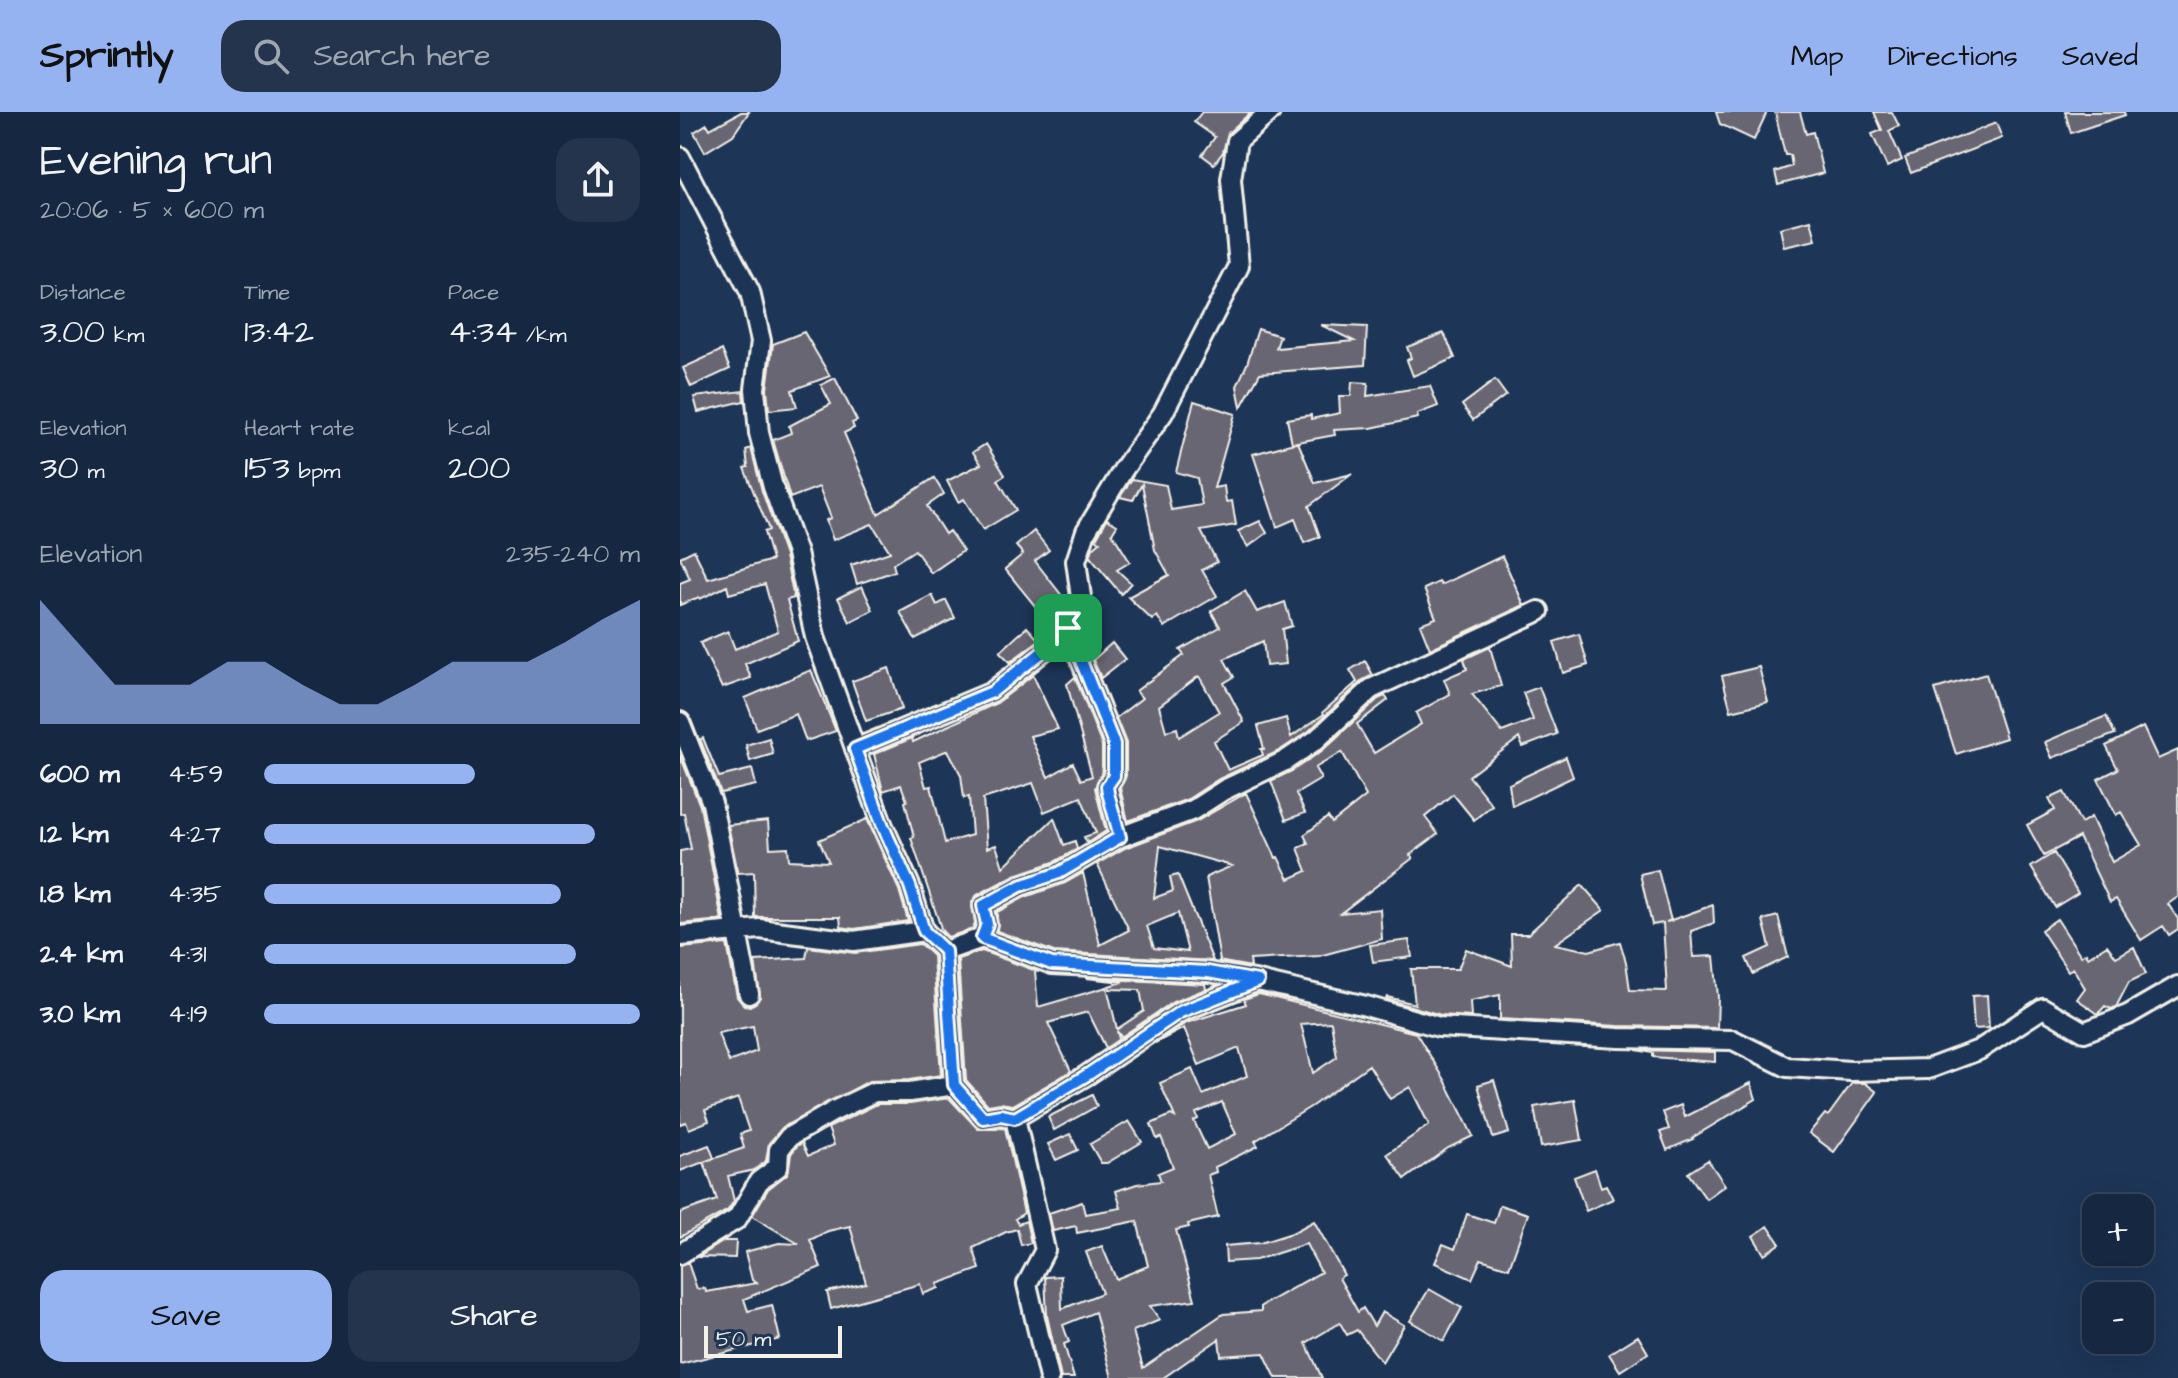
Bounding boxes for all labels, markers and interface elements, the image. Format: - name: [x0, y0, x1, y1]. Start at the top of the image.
- search box: [221, 20, 781, 92]
- text: Sprintly: [40, 30, 173, 82]
- icon: search: [249, 34, 293, 78]
- text: Search here: [313, 35, 491, 77]
- text: Map: [1791, 37, 1844, 76]
- text: Directions: [1888, 37, 2018, 76]
- text: Saved: [2062, 37, 2138, 76]
- text: Evening run: [40, 131, 272, 192]
- button: share: [556, 138, 640, 222]
- text: 20:06 · 5 × 600 m: [40, 192, 264, 228]
- text: Distance: [40, 277, 126, 308]
- text: Time: [244, 277, 290, 308]
- text: Pace: [448, 277, 499, 308]
- text: 3.00: [40, 308, 105, 356]
- text: 13:42: [244, 308, 314, 356]
- text: 4:34: [448, 308, 517, 356]
- text: km: [105, 320, 144, 351]
- text: /km: [517, 320, 567, 351]
- text: Elevation: [40, 413, 127, 444]
- text: Heart rate: [244, 413, 354, 444]
- text: kcal: [448, 413, 490, 444]
- text: 30: [40, 444, 79, 492]
- text: 153: [244, 444, 290, 492]
- text: 200: [448, 444, 510, 492]
- text: m: [79, 456, 105, 487]
- text: bpm: [290, 456, 340, 487]
- text: Elevation: [40, 536, 142, 572]
- text: 235–240 m: [506, 536, 640, 572]
- pin: [1034, 594, 1102, 662]
- icon: arrive: [1046, 606, 1090, 650]
- text: 600 m: [40, 756, 120, 792]
- text: 4:59: [168, 756, 223, 792]
- text: 1.2 km: [40, 816, 108, 852]
- text: 4:27: [168, 816, 221, 852]
- text: 1.8 km: [40, 876, 110, 912]
- text: 4:35: [168, 876, 222, 912]
- text: 2.4 km: [40, 936, 123, 972]
- text: 4:31: [168, 936, 207, 972]
- text: 3.0 km: [40, 996, 120, 1032]
- text: 4:19: [168, 996, 208, 1032]
- map controls: [2082, 1194, 2154, 1354]
- button: +: [2082, 1194, 2154, 1266]
- button: Save: [40, 1270, 332, 1362]
- button: Share: [348, 1270, 640, 1362]
- button: −: [2082, 1282, 2154, 1354]
- scale bar: [704, 1322, 842, 1358]
- text: 50 m: [716, 1324, 771, 1355]

